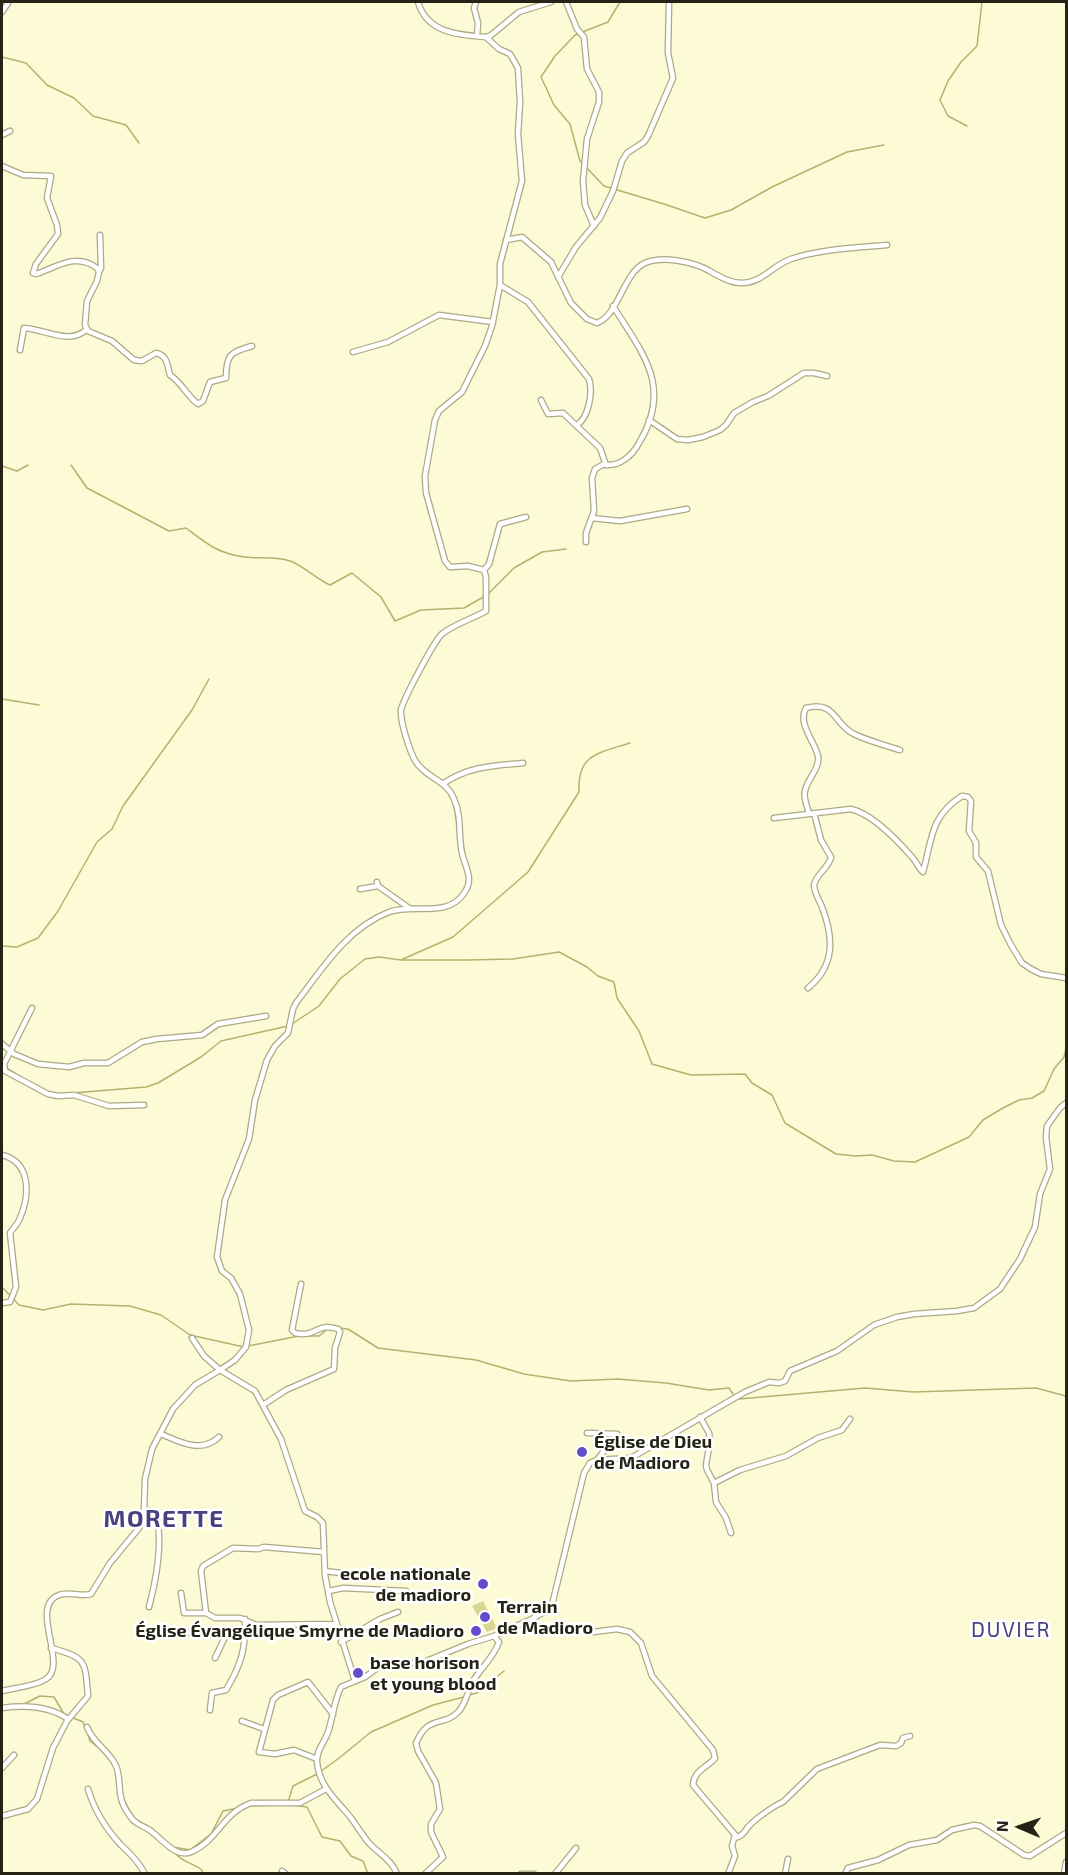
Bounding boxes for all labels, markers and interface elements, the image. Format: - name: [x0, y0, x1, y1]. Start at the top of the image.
- place label: Église de Dieu de Madioro: [594, 1431, 712, 1474]
- marker: Église de Dieu de Madioro: [575, 1445, 589, 1459]
- district label: MORETTE: [103, 1505, 225, 1533]
- place label: ecole nationale de madioro: [340, 1563, 471, 1606]
- marker: ecole nationale de madioro: [476, 1577, 490, 1591]
- place label: Terrain de Madioro: [497, 1596, 593, 1638]
- marker: Terrain de Madioro: [478, 1610, 492, 1624]
- district label: DUVIER: [971, 1617, 1051, 1643]
- place label: Église Évangélique Smyrne de Madioro: [135, 1620, 464, 1642]
- marker: Église Évangélique Smyrne de Madioro: [469, 1624, 483, 1638]
- place label: base horison et young blood: [370, 1652, 496, 1694]
- marker: base horison et young blood: [351, 1666, 365, 1680]
- north arrow: [990, 1797, 1050, 1857]
- text: N: [992, 1820, 1011, 1832]

